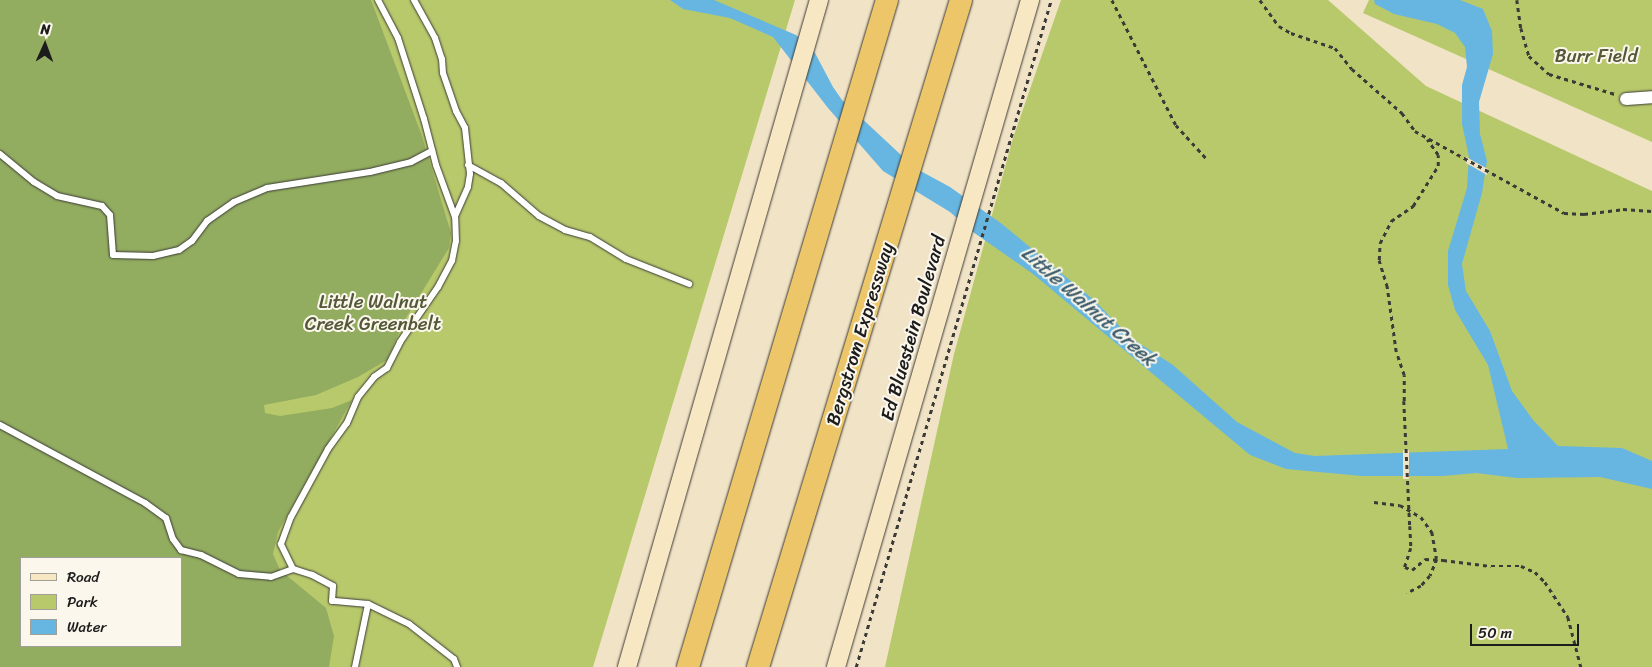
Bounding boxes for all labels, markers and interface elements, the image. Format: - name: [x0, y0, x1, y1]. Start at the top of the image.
- text: N: [40, 17, 51, 42]
- north arrow: [20, 20, 70, 70]
- park label: Burr Field: [1554, 45, 1638, 67]
- street label: Ed Bluestein Boulevard: [876, 233, 950, 423]
- street label: Bergstrom Expressway: [821, 240, 899, 428]
- water label: Little Walnut Creek: [1017, 241, 1161, 371]
- park label: Little Walnut Creek Greenbelt: [305, 291, 441, 335]
- legend: [20, 557, 182, 647]
- text: Road: [67, 564, 99, 590]
- text: Park: [67, 589, 98, 615]
- text: Water: [67, 614, 107, 640]
- scale bar: [1472, 614, 1581, 646]
- text: 50 m: [1478, 620, 1512, 646]

